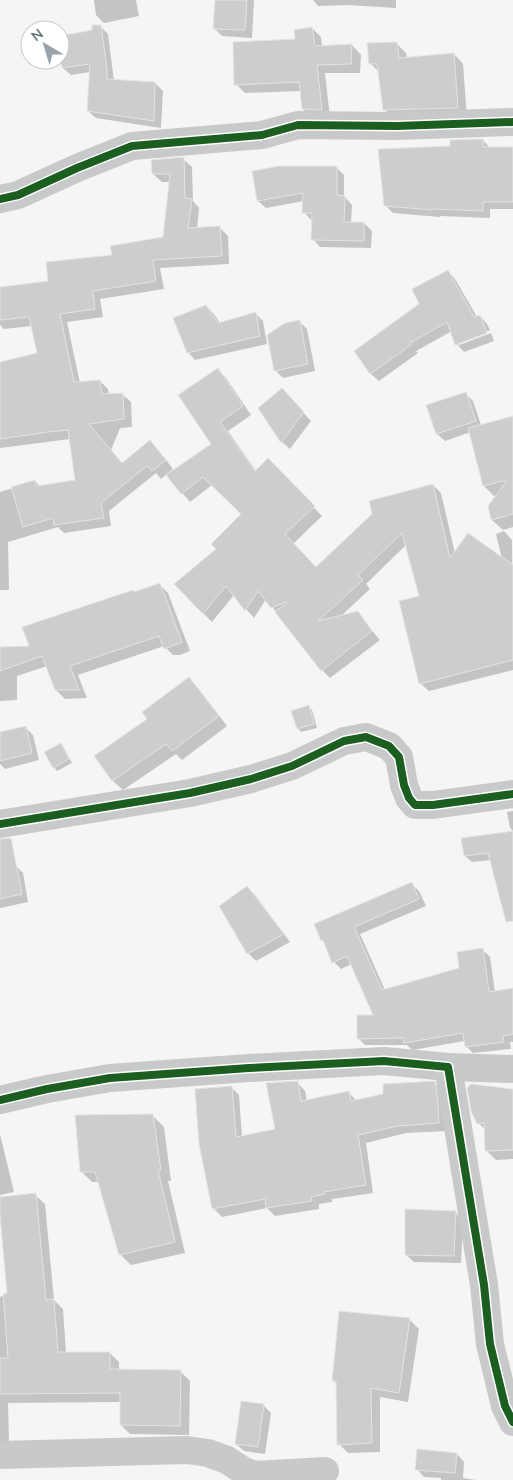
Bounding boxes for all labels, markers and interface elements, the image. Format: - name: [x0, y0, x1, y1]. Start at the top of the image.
- north arrow: [20, 20, 70, 70]
- text: N: [27, 24, 47, 45]

